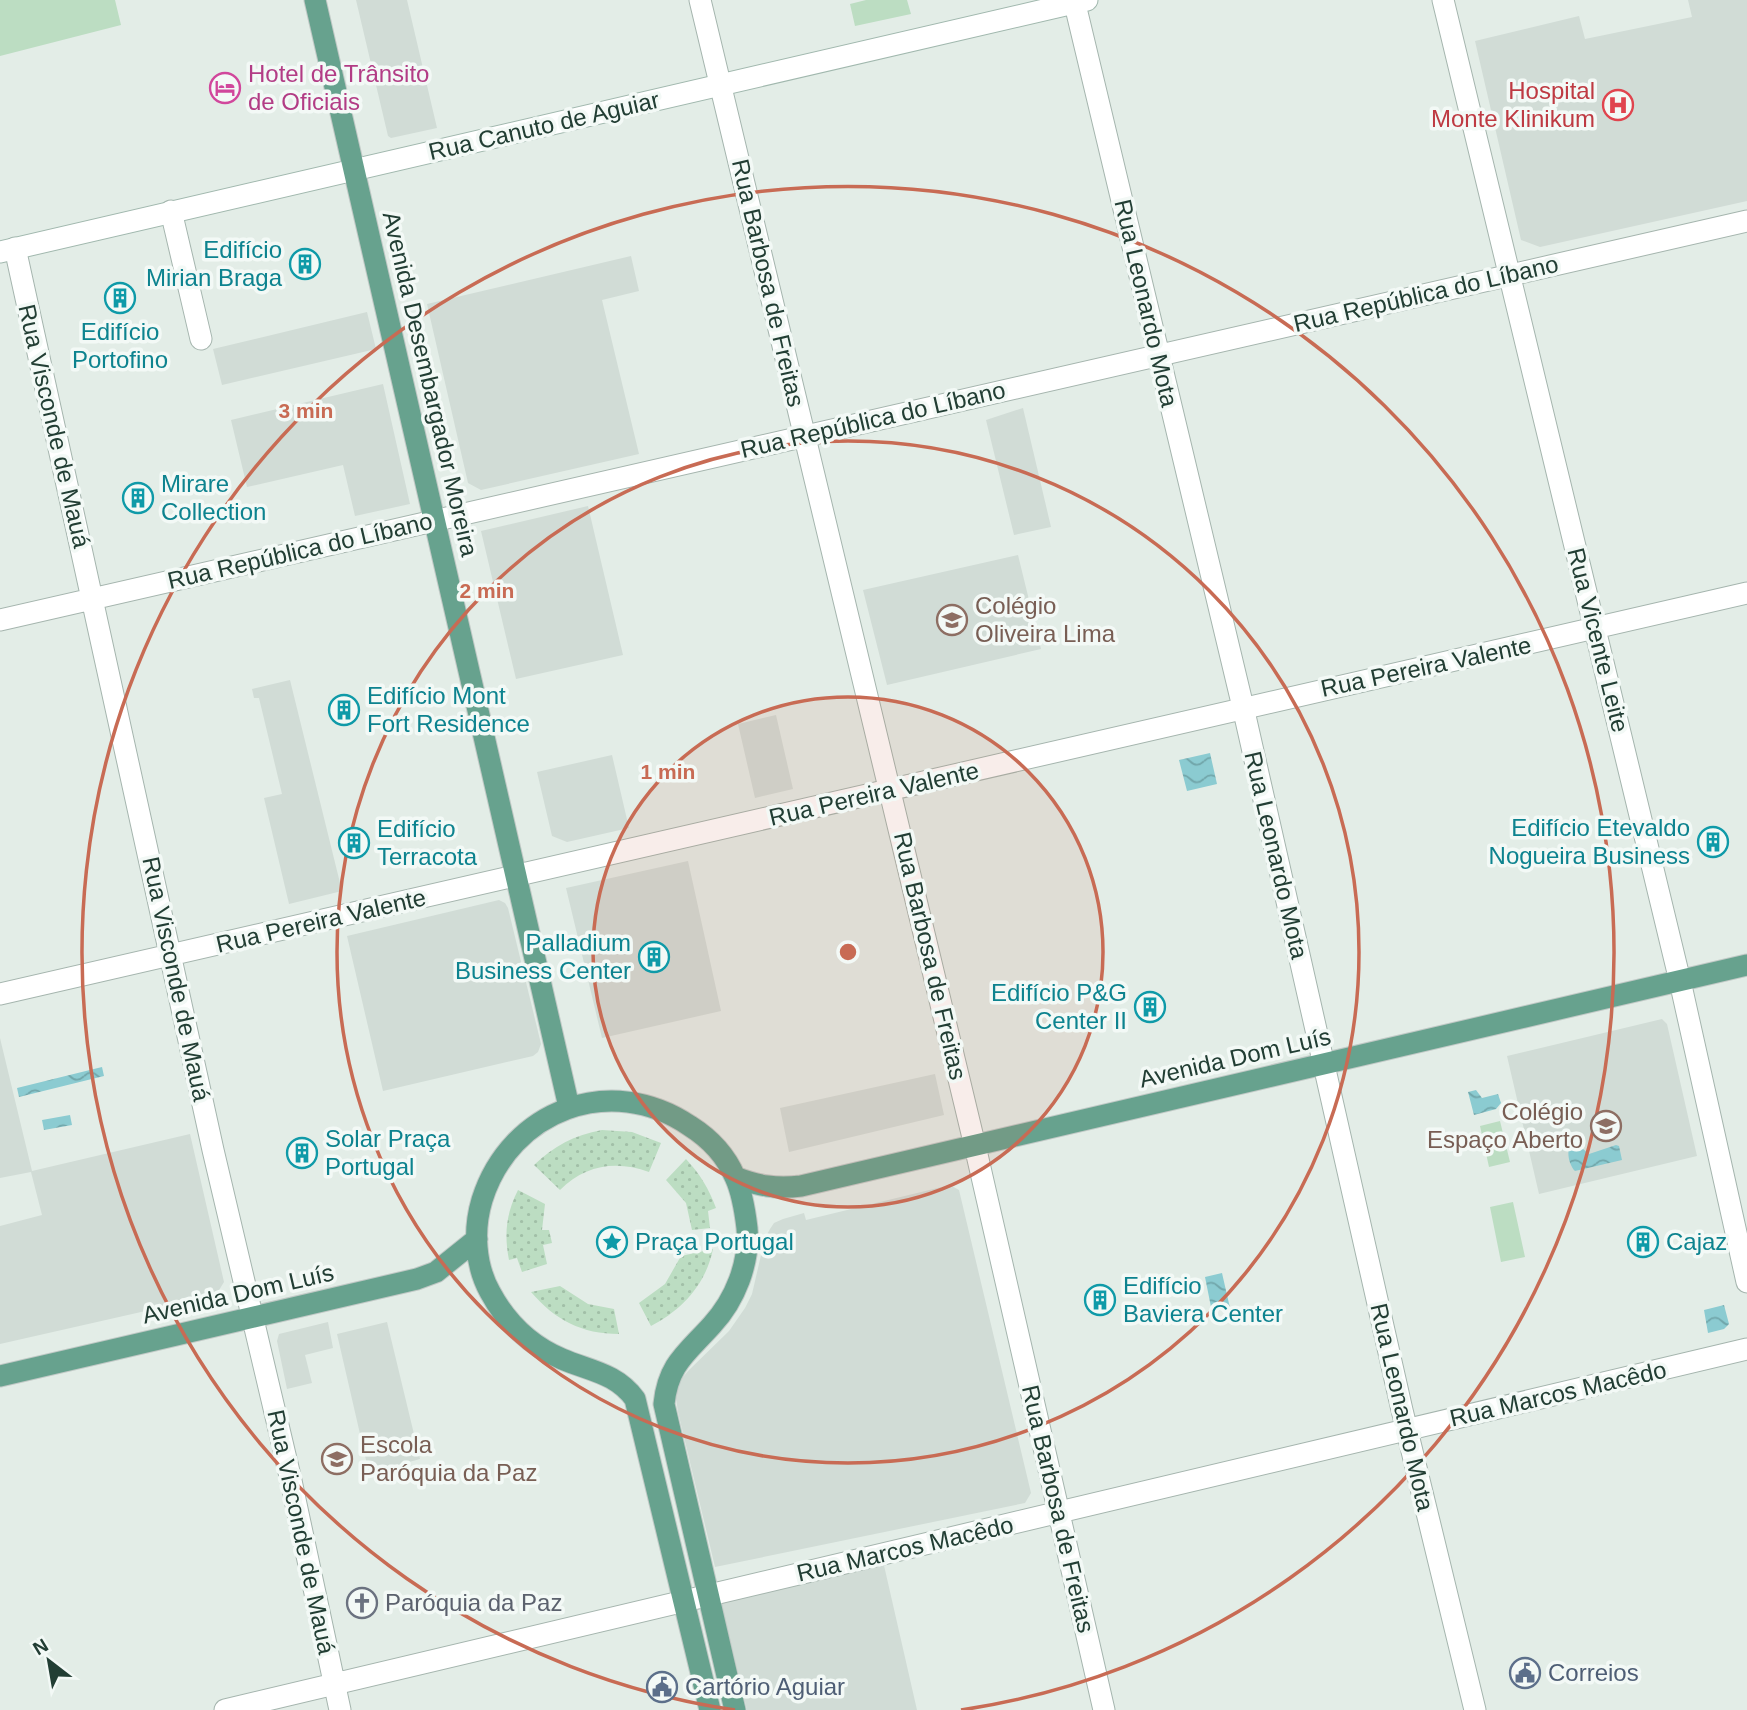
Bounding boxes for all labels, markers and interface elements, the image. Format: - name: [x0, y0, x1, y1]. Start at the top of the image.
- place label: Hotel de Trânsito de Oficiais: [248, 60, 429, 115]
- hotel icon: Hotel de Trânsito de Oficiais: [208, 71, 242, 105]
- place label: Hospital Monte Klinikum: [1431, 77, 1595, 132]
- street label: Rua Canuto de Aguiar: [426, 86, 662, 165]
- hospital icon: Hospital Monte Klinikum: [1601, 88, 1635, 122]
- street label: Rua Barbosa de Freitas: [727, 156, 810, 409]
- street label: Rua Leonardo Mota: [1109, 196, 1184, 410]
- street label: Avenida Desembargador Moreira: [378, 209, 483, 560]
- place label: Edifício Mirian Braga: [146, 236, 283, 291]
- building icon: Edifício Mirian Braga: [288, 247, 322, 281]
- street label: Rua República do Líbano: [1291, 250, 1561, 337]
- building icon: Edifício Portofino: [103, 281, 137, 315]
- street label: Rua Visconde de Mauá: [13, 302, 96, 551]
- place label: Edifício Portofino: [72, 318, 168, 373]
- street label: Rua República do Líbano: [738, 376, 1008, 463]
- text: 3 min: [279, 399, 333, 422]
- place label: Mirare Collection: [161, 470, 266, 525]
- building icon: Mirare Collection: [121, 481, 155, 515]
- street label: Rua República do Líbano: [165, 507, 435, 594]
- street label: Rua Vicente Leite: [1563, 545, 1634, 735]
- text: 2 min: [460, 579, 514, 602]
- place label: Colégio Oliveira Lima: [975, 592, 1116, 647]
- school or university icon: Colégio Oliveira Lima: [935, 603, 969, 637]
- street label: Rua Pereira Valente: [1318, 631, 1534, 702]
- place label: Edifício Mont Fort Residence: [367, 682, 530, 737]
- building icon: Edifício Mont Fort Residence: [327, 693, 361, 727]
- street label: Rua Leonardo Mota: [1239, 748, 1314, 962]
- street label: Rua Pereira Valente: [766, 756, 981, 831]
- text: 1 min: [641, 760, 695, 783]
- place label: Edifício Etevaldo Nogueira Business: [1489, 814, 1690, 869]
- place label: Edifício Terracota: [377, 815, 478, 870]
- building icon: Edifício Etevaldo Nogueira Business: [1696, 825, 1730, 859]
- building icon: Edifício Terracota: [337, 826, 371, 860]
- street label: Rua Barbosa de Freitas: [889, 829, 972, 1082]
- street label: Rua Visconde de Mauá: [137, 854, 216, 1104]
- street label: Rua Pereira Valente: [213, 883, 428, 958]
- place label: Palladium Business Center: [455, 929, 631, 984]
- building icon: Palladium Business Center: [637, 940, 671, 974]
- centre of rings: [836, 940, 860, 964]
- place label: Edifício P&G Center II: [991, 979, 1127, 1034]
- building icon: Edifício P&G Center II: [1133, 990, 1167, 1024]
- street label: Avenida Dom Luís: [1137, 1022, 1333, 1093]
- place label: Colégio Espaço Aberto: [1427, 1098, 1583, 1153]
- school or university icon: Colégio Espaço Aberto: [1589, 1109, 1623, 1143]
- place label: Solar Praça Portugal: [325, 1125, 451, 1180]
- building icon: Solar Praça Portugal: [285, 1136, 319, 1170]
- place icon: Praça Portugal: [595, 1225, 629, 1259]
- building icon: Cajaz: [1626, 1225, 1660, 1259]
- place label: Praça Portugal: [635, 1228, 794, 1255]
- place label: Cajaz: [1666, 1228, 1727, 1255]
- street label: Avenida Dom Luís: [140, 1258, 336, 1329]
- place label: Edifício Baviera Center: [1123, 1272, 1283, 1327]
- building icon: Edifício Baviera Center: [1083, 1283, 1117, 1317]
- street label: Rua Leonardo Mota: [1365, 1300, 1440, 1514]
- street label: Rua Marcos Macêdo: [1447, 1355, 1669, 1432]
- street label: Rua Barbosa de Freitas: [1017, 1382, 1100, 1635]
- street label: Rua Visconde de Mauá: [262, 1407, 341, 1657]
- place label: Escola Paróquia da Paz: [360, 1431, 537, 1486]
- school or university icon: Escola Paróquia da Paz: [320, 1442, 354, 1476]
- street label: Rua Marcos Macêdo: [794, 1510, 1016, 1587]
- church icon: Paróquia da Paz: [345, 1586, 379, 1620]
- place label: Paróquia da Paz: [385, 1589, 562, 1616]
- north arrow: [14, 1626, 84, 1696]
- text: N: [29, 1634, 52, 1659]
- public building icon: Correios: [1508, 1656, 1542, 1690]
- place label: Correios: [1548, 1659, 1639, 1686]
- public building icon: Cartório Aguiar: [645, 1670, 679, 1704]
- place label: Cartório Aguiar: [685, 1673, 845, 1700]

